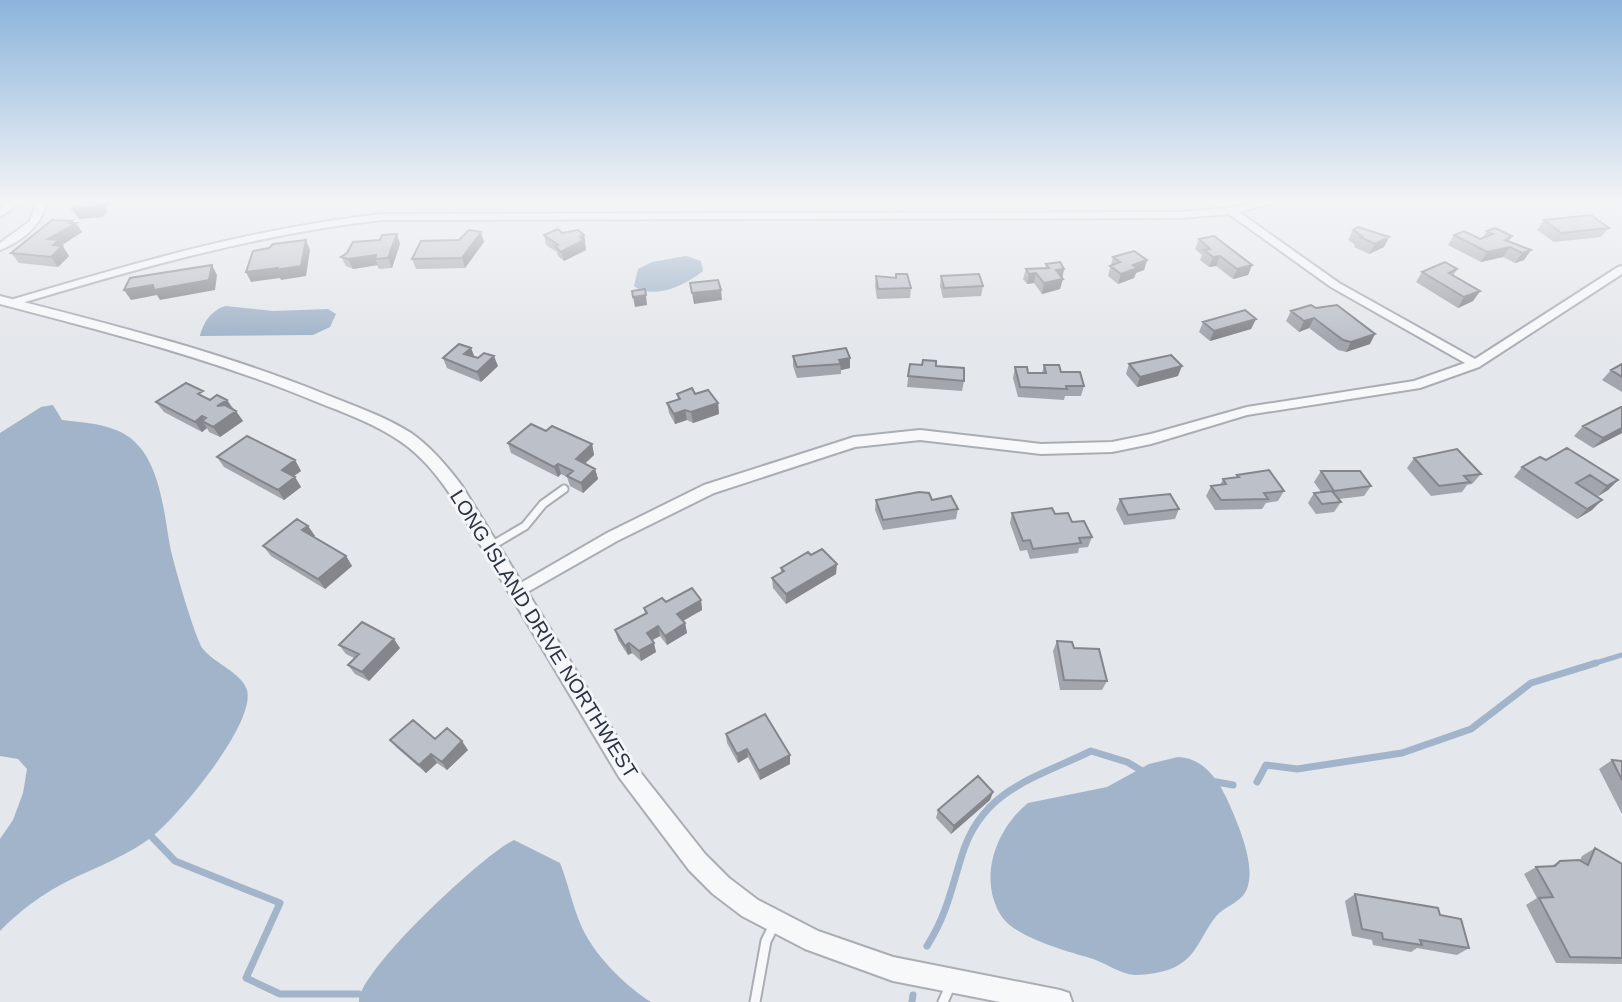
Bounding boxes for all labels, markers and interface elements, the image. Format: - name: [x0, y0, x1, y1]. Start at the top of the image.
- street label: LONG ISLAND DRIVE NORTHWEST: [446, 486, 642, 782]

